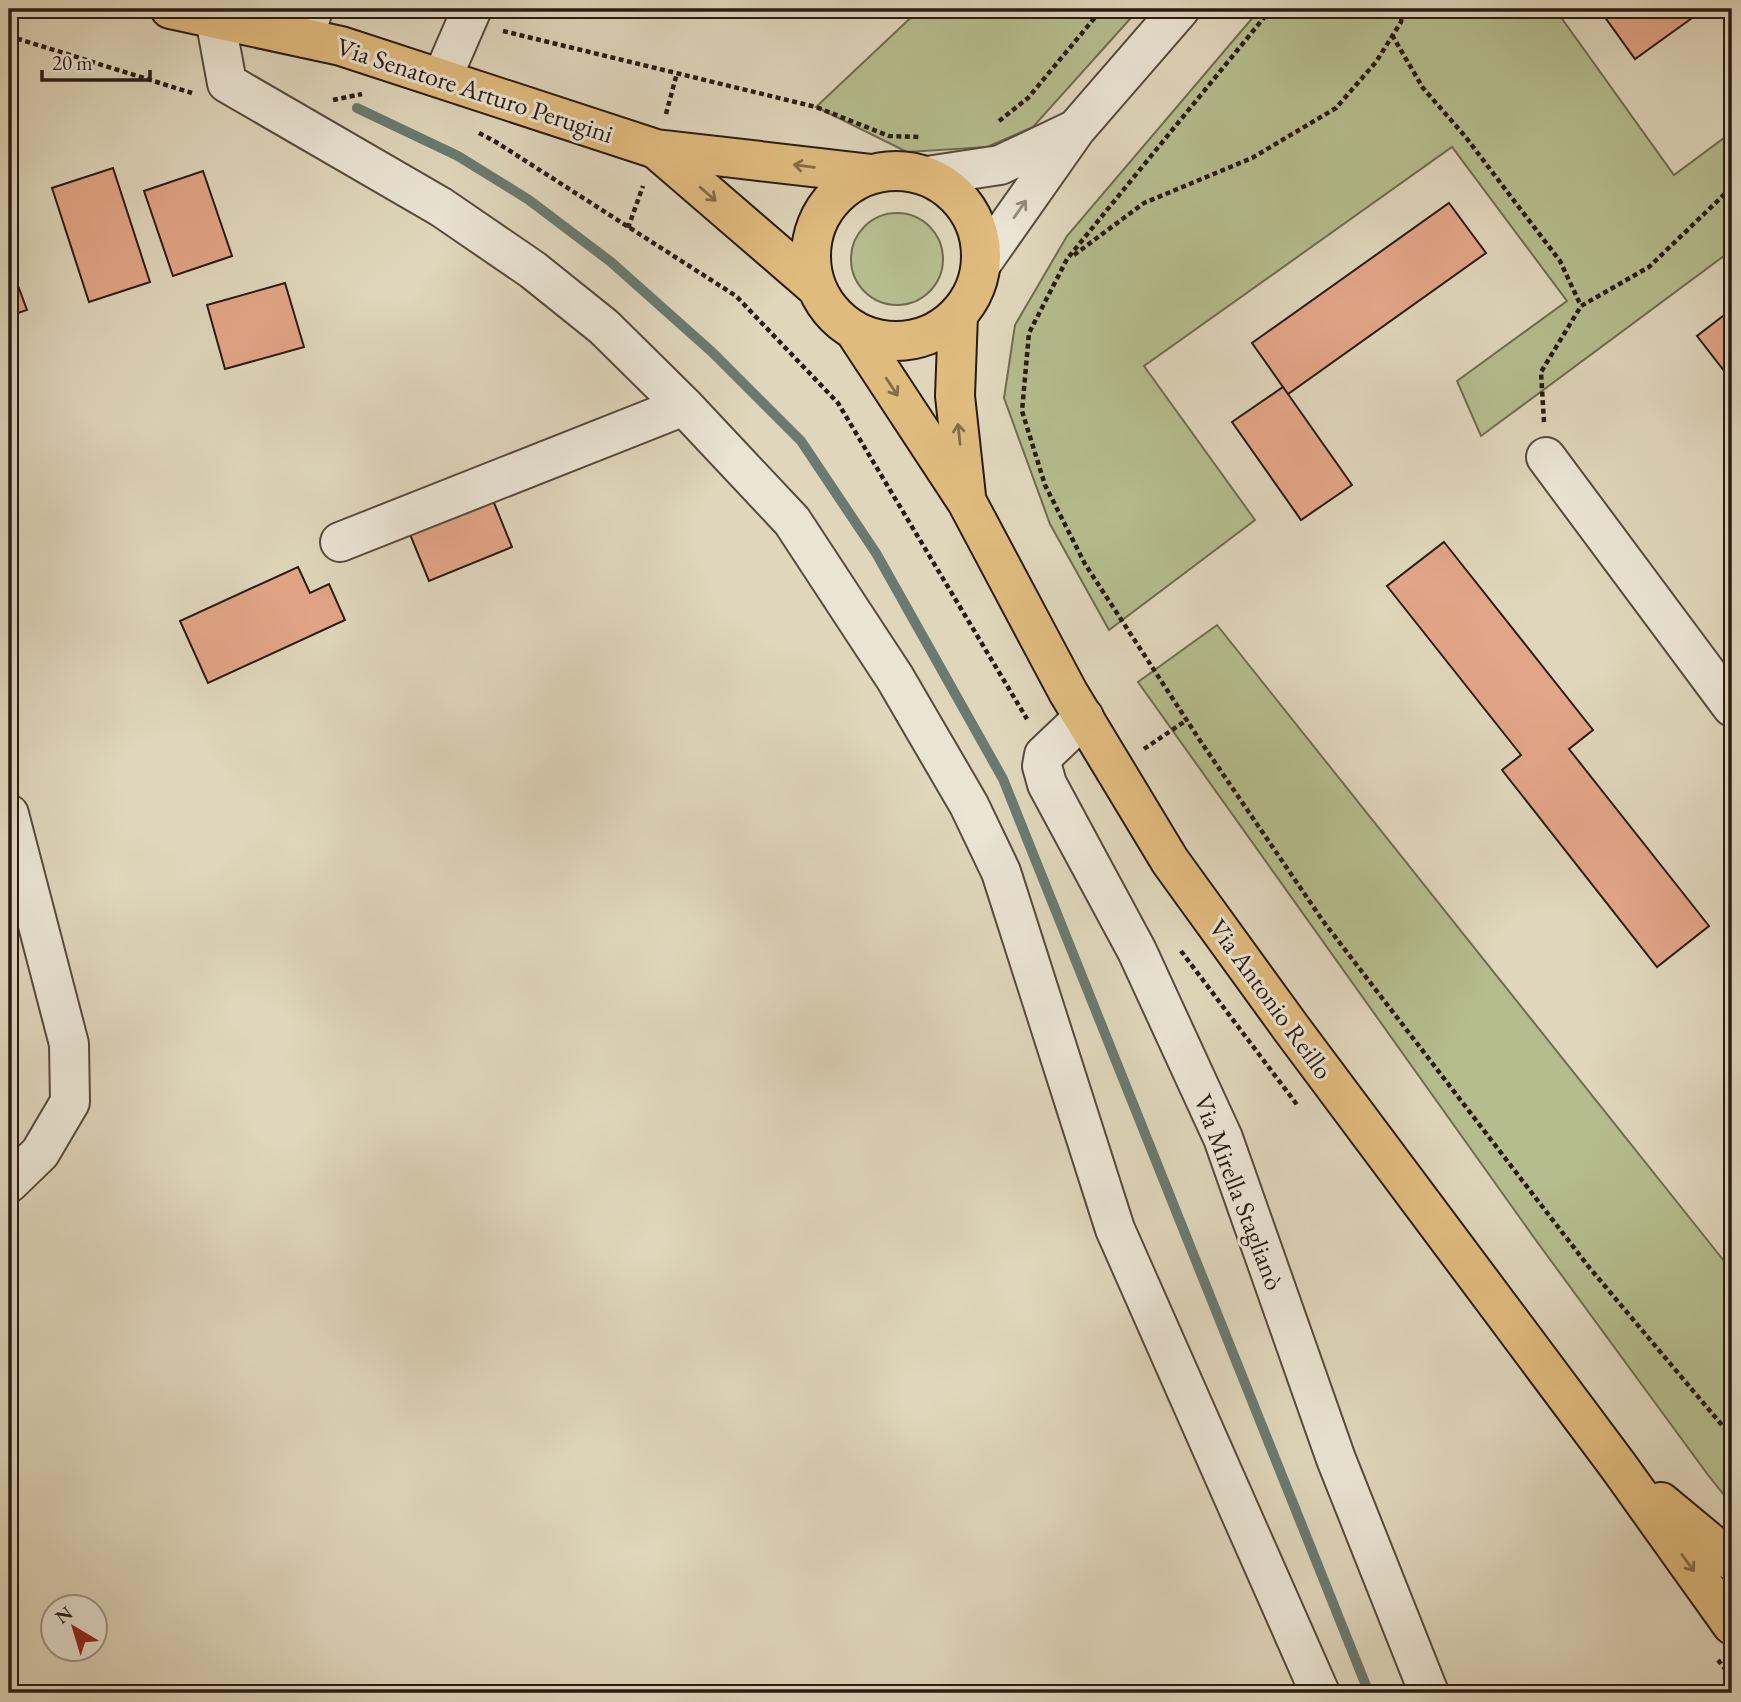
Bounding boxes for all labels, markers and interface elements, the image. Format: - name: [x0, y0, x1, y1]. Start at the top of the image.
- street label: Via Senatore Arturo Perugini: [332, 29, 618, 151]
- scale bar: [42, 38, 150, 82]
- text: 20 m: [52, 49, 93, 76]
- one-way arrow: [793, 160, 816, 173]
- one-way arrow: [699, 185, 716, 202]
- one-way arrow: [1013, 200, 1027, 219]
- one-way arrow: [884, 377, 899, 396]
- one-way arrow: [953, 423, 966, 445]
- street label: Via Antonio Reillo: [1201, 912, 1341, 1086]
- street label: Via Mirella Staglianò: [1186, 1089, 1292, 1295]
- one-way arrow: [1680, 1553, 1695, 1572]
- north arrow: [38, 1594, 108, 1664]
- text: N: [50, 1600, 78, 1630]

